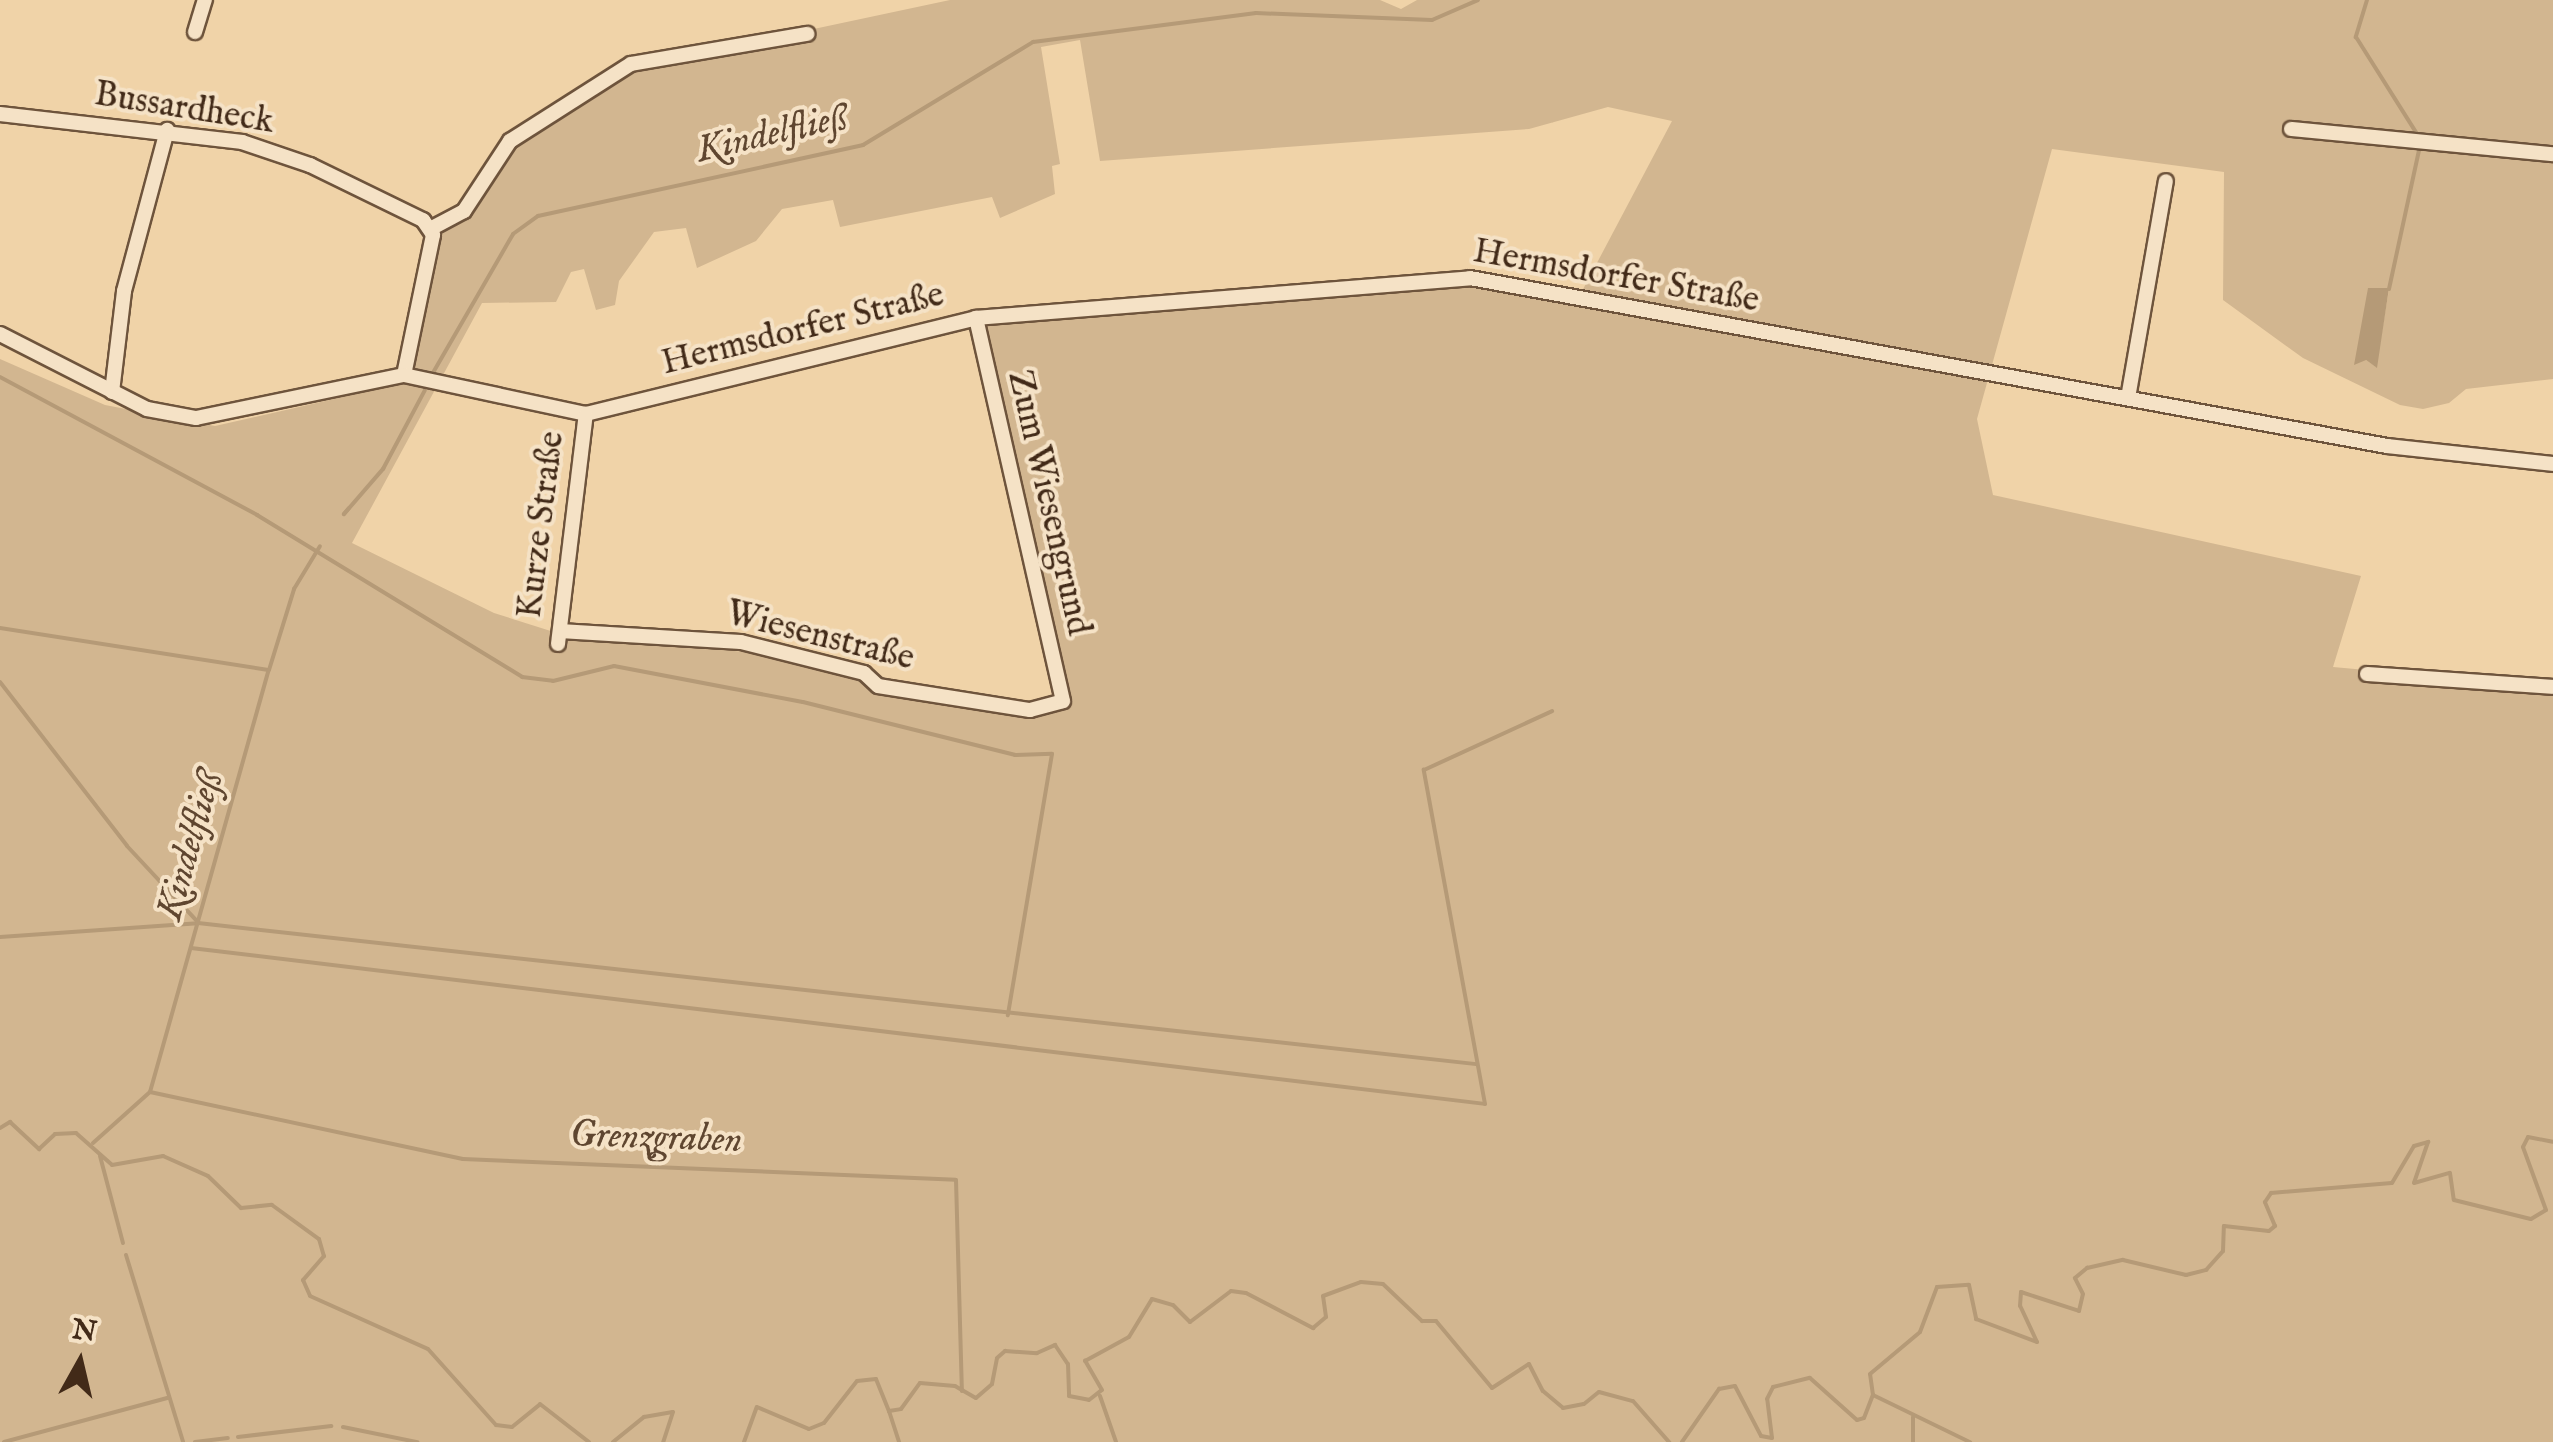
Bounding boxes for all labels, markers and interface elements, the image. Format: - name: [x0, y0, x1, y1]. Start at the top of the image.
- street label: Bussardheck: [91, 74, 277, 144]
- water label: Kindelfließ: [692, 96, 852, 174]
- street label: Hermsdorfer Straße: [1470, 231, 1762, 323]
- street label: Hermsdorfer Straße: [658, 275, 948, 385]
- street label: Zum Wiesengrund: [997, 367, 1099, 639]
- street label: Kurze Straße: [510, 429, 574, 621]
- street label: Wiesenstraße: [722, 593, 918, 681]
- water label: Kindelfließ: [148, 766, 234, 926]
- water label: Grenzgraben: [569, 1113, 743, 1165]
- north arrow: [30, 1312, 130, 1412]
- text: N: [70, 1313, 99, 1351]

